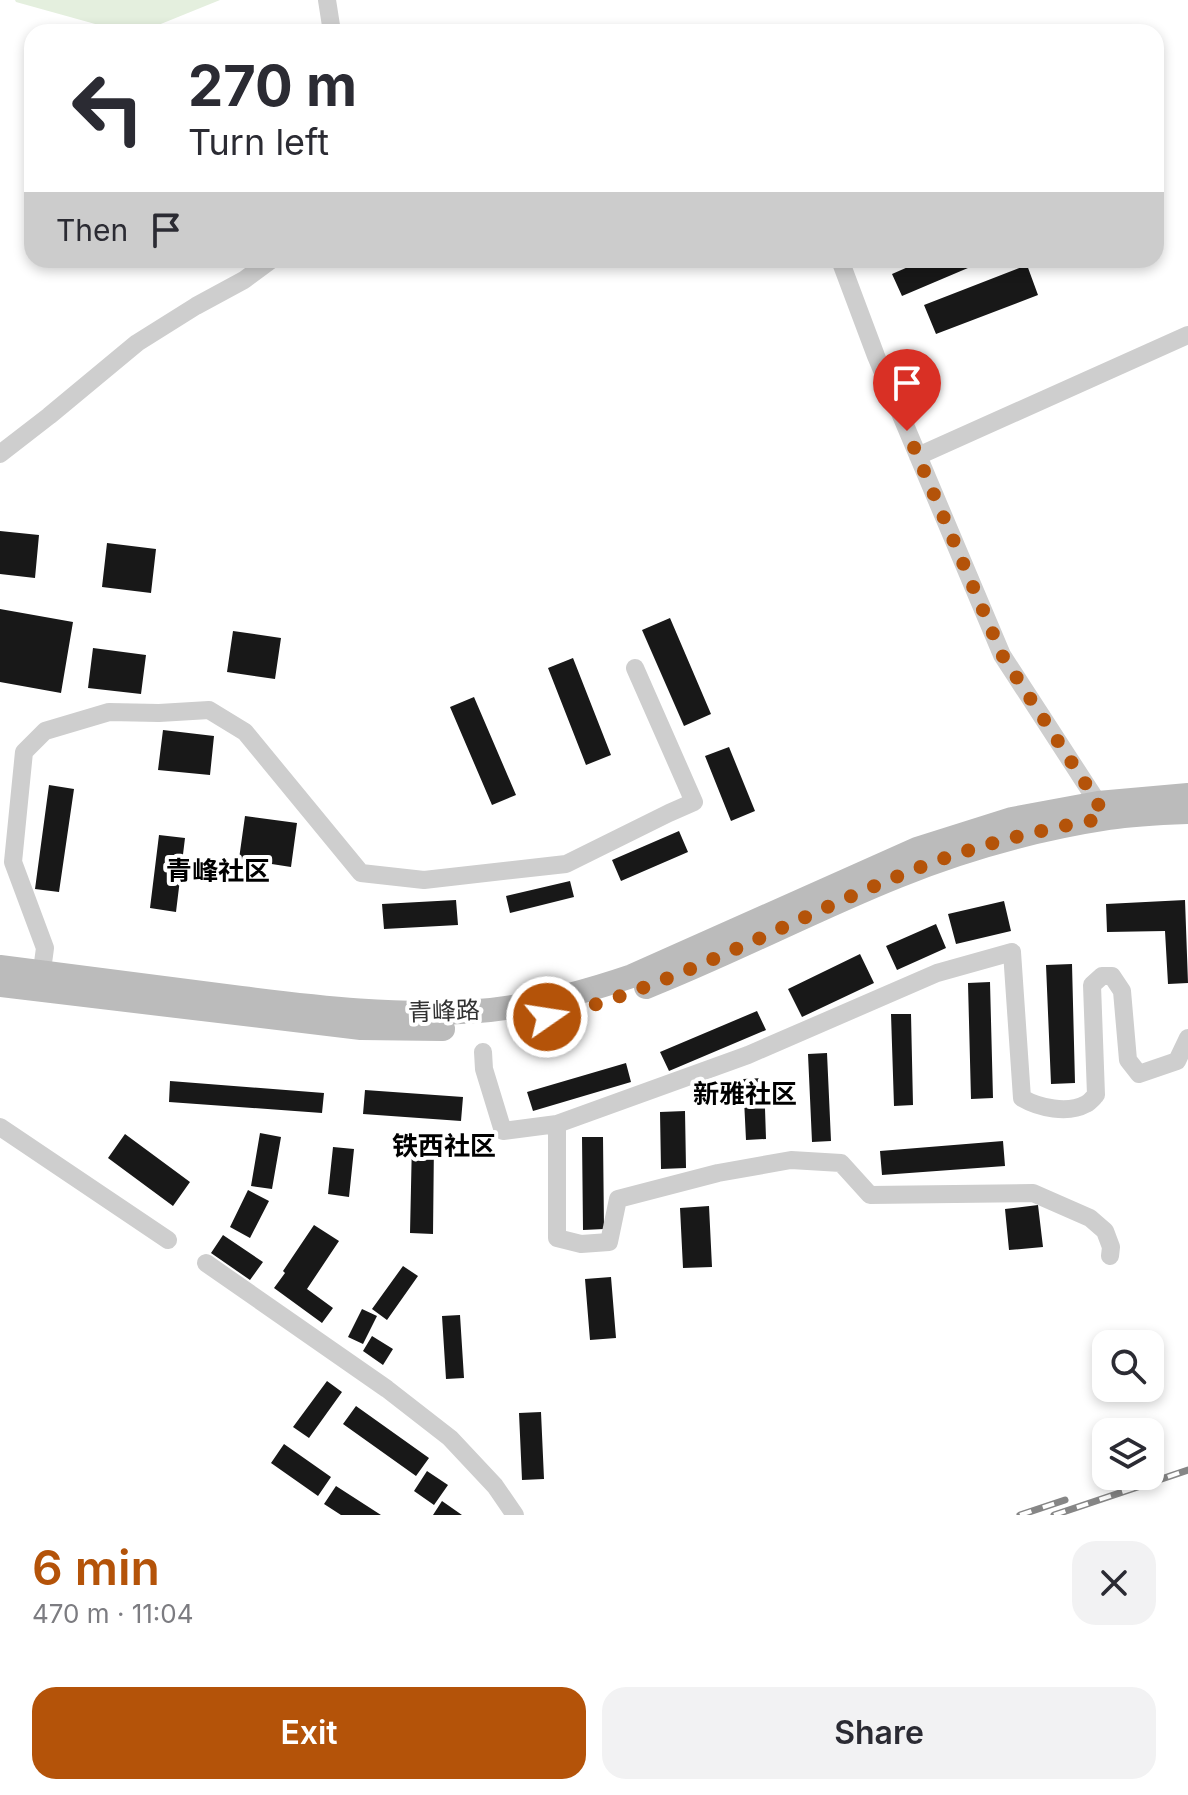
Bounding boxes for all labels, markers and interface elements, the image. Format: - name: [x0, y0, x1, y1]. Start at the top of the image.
- text: 270 m: [188, 52, 357, 120]
- icon: left: [56, 56, 160, 160]
- text: Turn left: [188, 120, 329, 164]
- icon: arrive: [144, 208, 188, 252]
- text: Then: [56, 212, 128, 248]
- pin: [873, 349, 941, 431]
- icon: arrive: [885, 361, 929, 405]
- district label: 青峰社区: [166, 855, 270, 886]
- position arrow: [505, 975, 589, 1059]
- street label: 青峰路: [408, 995, 480, 1027]
- district label: 新雅社区: [693, 1078, 797, 1109]
- district label: 铁西社区: [392, 1130, 496, 1161]
- map controls: [1092, 1330, 1164, 1490]
- button: search: [1092, 1330, 1164, 1402]
- button: layers: [1092, 1418, 1164, 1490]
- text: 6 min: [32, 1538, 160, 1597]
- button: close: [1072, 1541, 1156, 1625]
- text: 470 m · 11:04: [32, 1598, 194, 1629]
- button: Exit: [32, 1687, 586, 1779]
- button: Share: [602, 1687, 1156, 1779]

